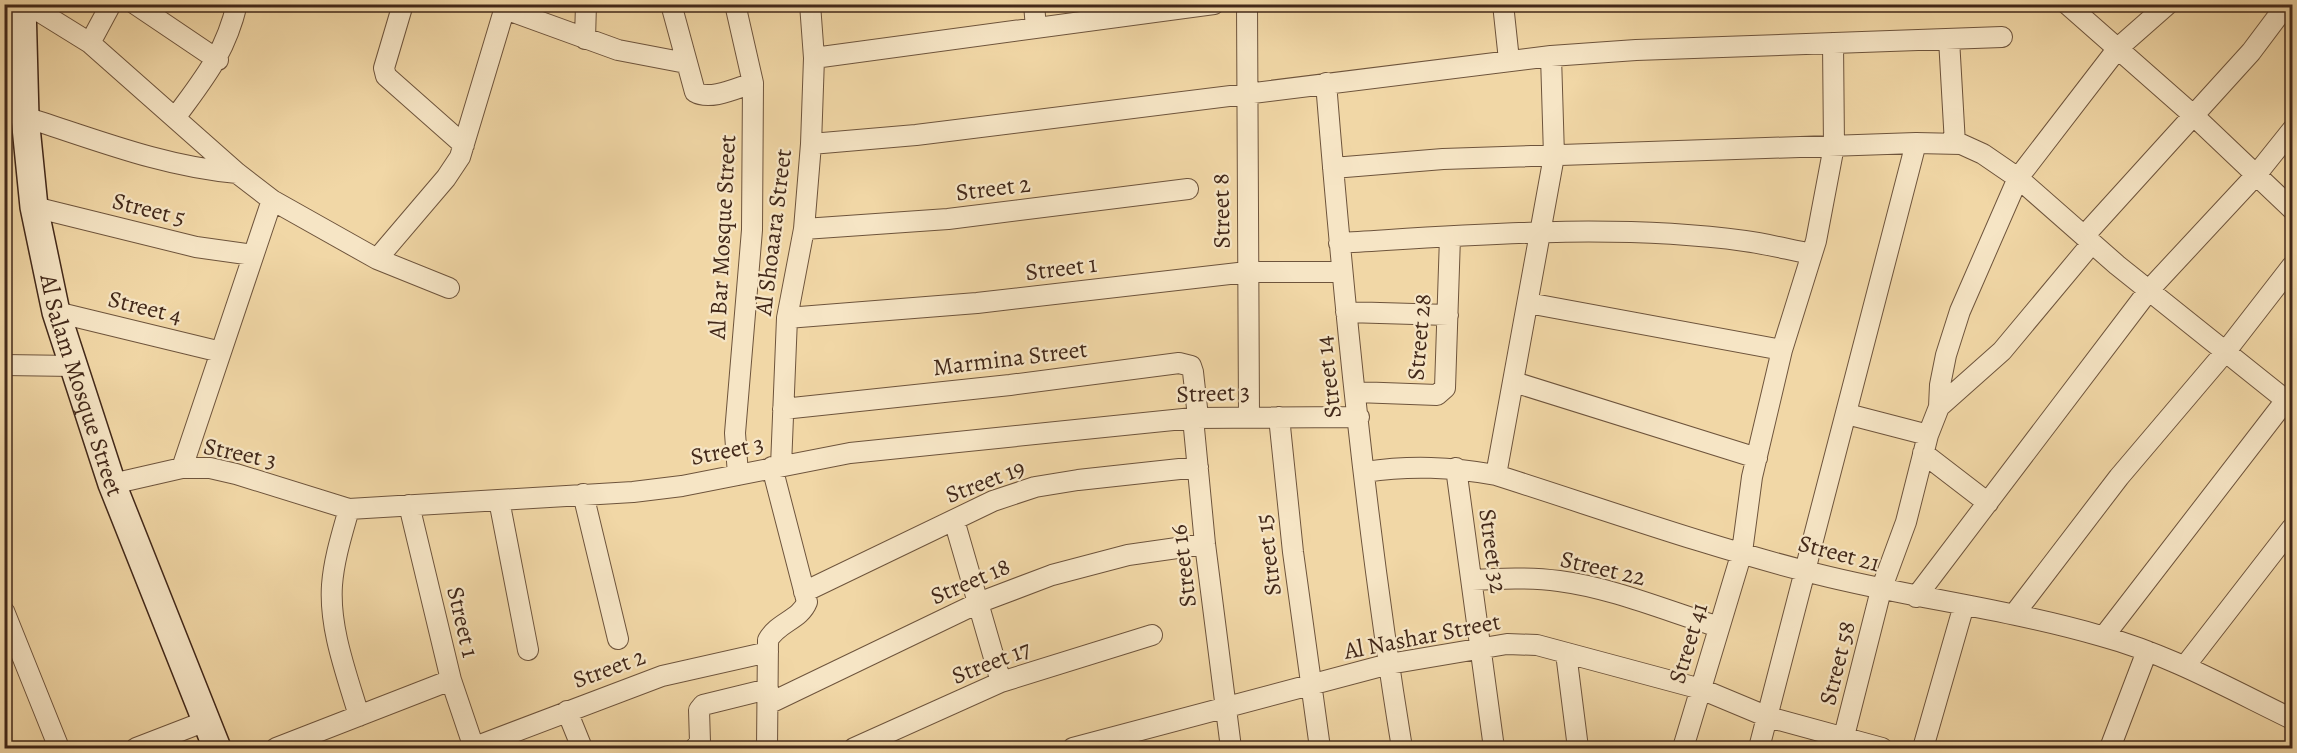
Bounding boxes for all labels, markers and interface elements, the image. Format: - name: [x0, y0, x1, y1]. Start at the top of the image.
- street label: Al Bar Mosque Street: [701, 134, 743, 341]
- street label: Al Shoaara Street: [747, 147, 799, 318]
- street label: Street 2: [954, 168, 1032, 208]
- street label: Street 8: [1204, 173, 1238, 249]
- street label: Street 5: [109, 185, 189, 233]
- street label: Street 1: [1023, 248, 1099, 288]
- street label: Al Salam Mosque Street: [32, 270, 131, 501]
- street label: Street 4: [105, 282, 185, 332]
- street label: Street 28: [1399, 292, 1439, 382]
- street label: Marmina Street: [931, 333, 1089, 383]
- street label: Street 14: [1307, 334, 1349, 420]
- street label: Street 3: [1176, 376, 1250, 410]
- street label: Street 3: [688, 427, 766, 473]
- street label: Street 3: [201, 430, 279, 476]
- street label: Street 19: [941, 451, 1029, 511]
- street label: Street 32: [1471, 507, 1515, 595]
- street label: Street 15: [1247, 512, 1289, 598]
- street label: Street 16: [1162, 523, 1204, 609]
- street label: Street 21: [1795, 527, 1883, 579]
- street label: Street 22: [1557, 543, 1649, 593]
- street label: Street 18: [925, 550, 1015, 612]
- street label: Street 1: [439, 583, 487, 661]
- street label: Street 41: [1661, 599, 1715, 687]
- street label: Al Nashar Street: [1340, 605, 1503, 667]
- street label: Street 58: [1811, 618, 1863, 708]
- street label: Street 17: [947, 632, 1036, 692]
- street label: Street 2: [568, 640, 650, 696]

